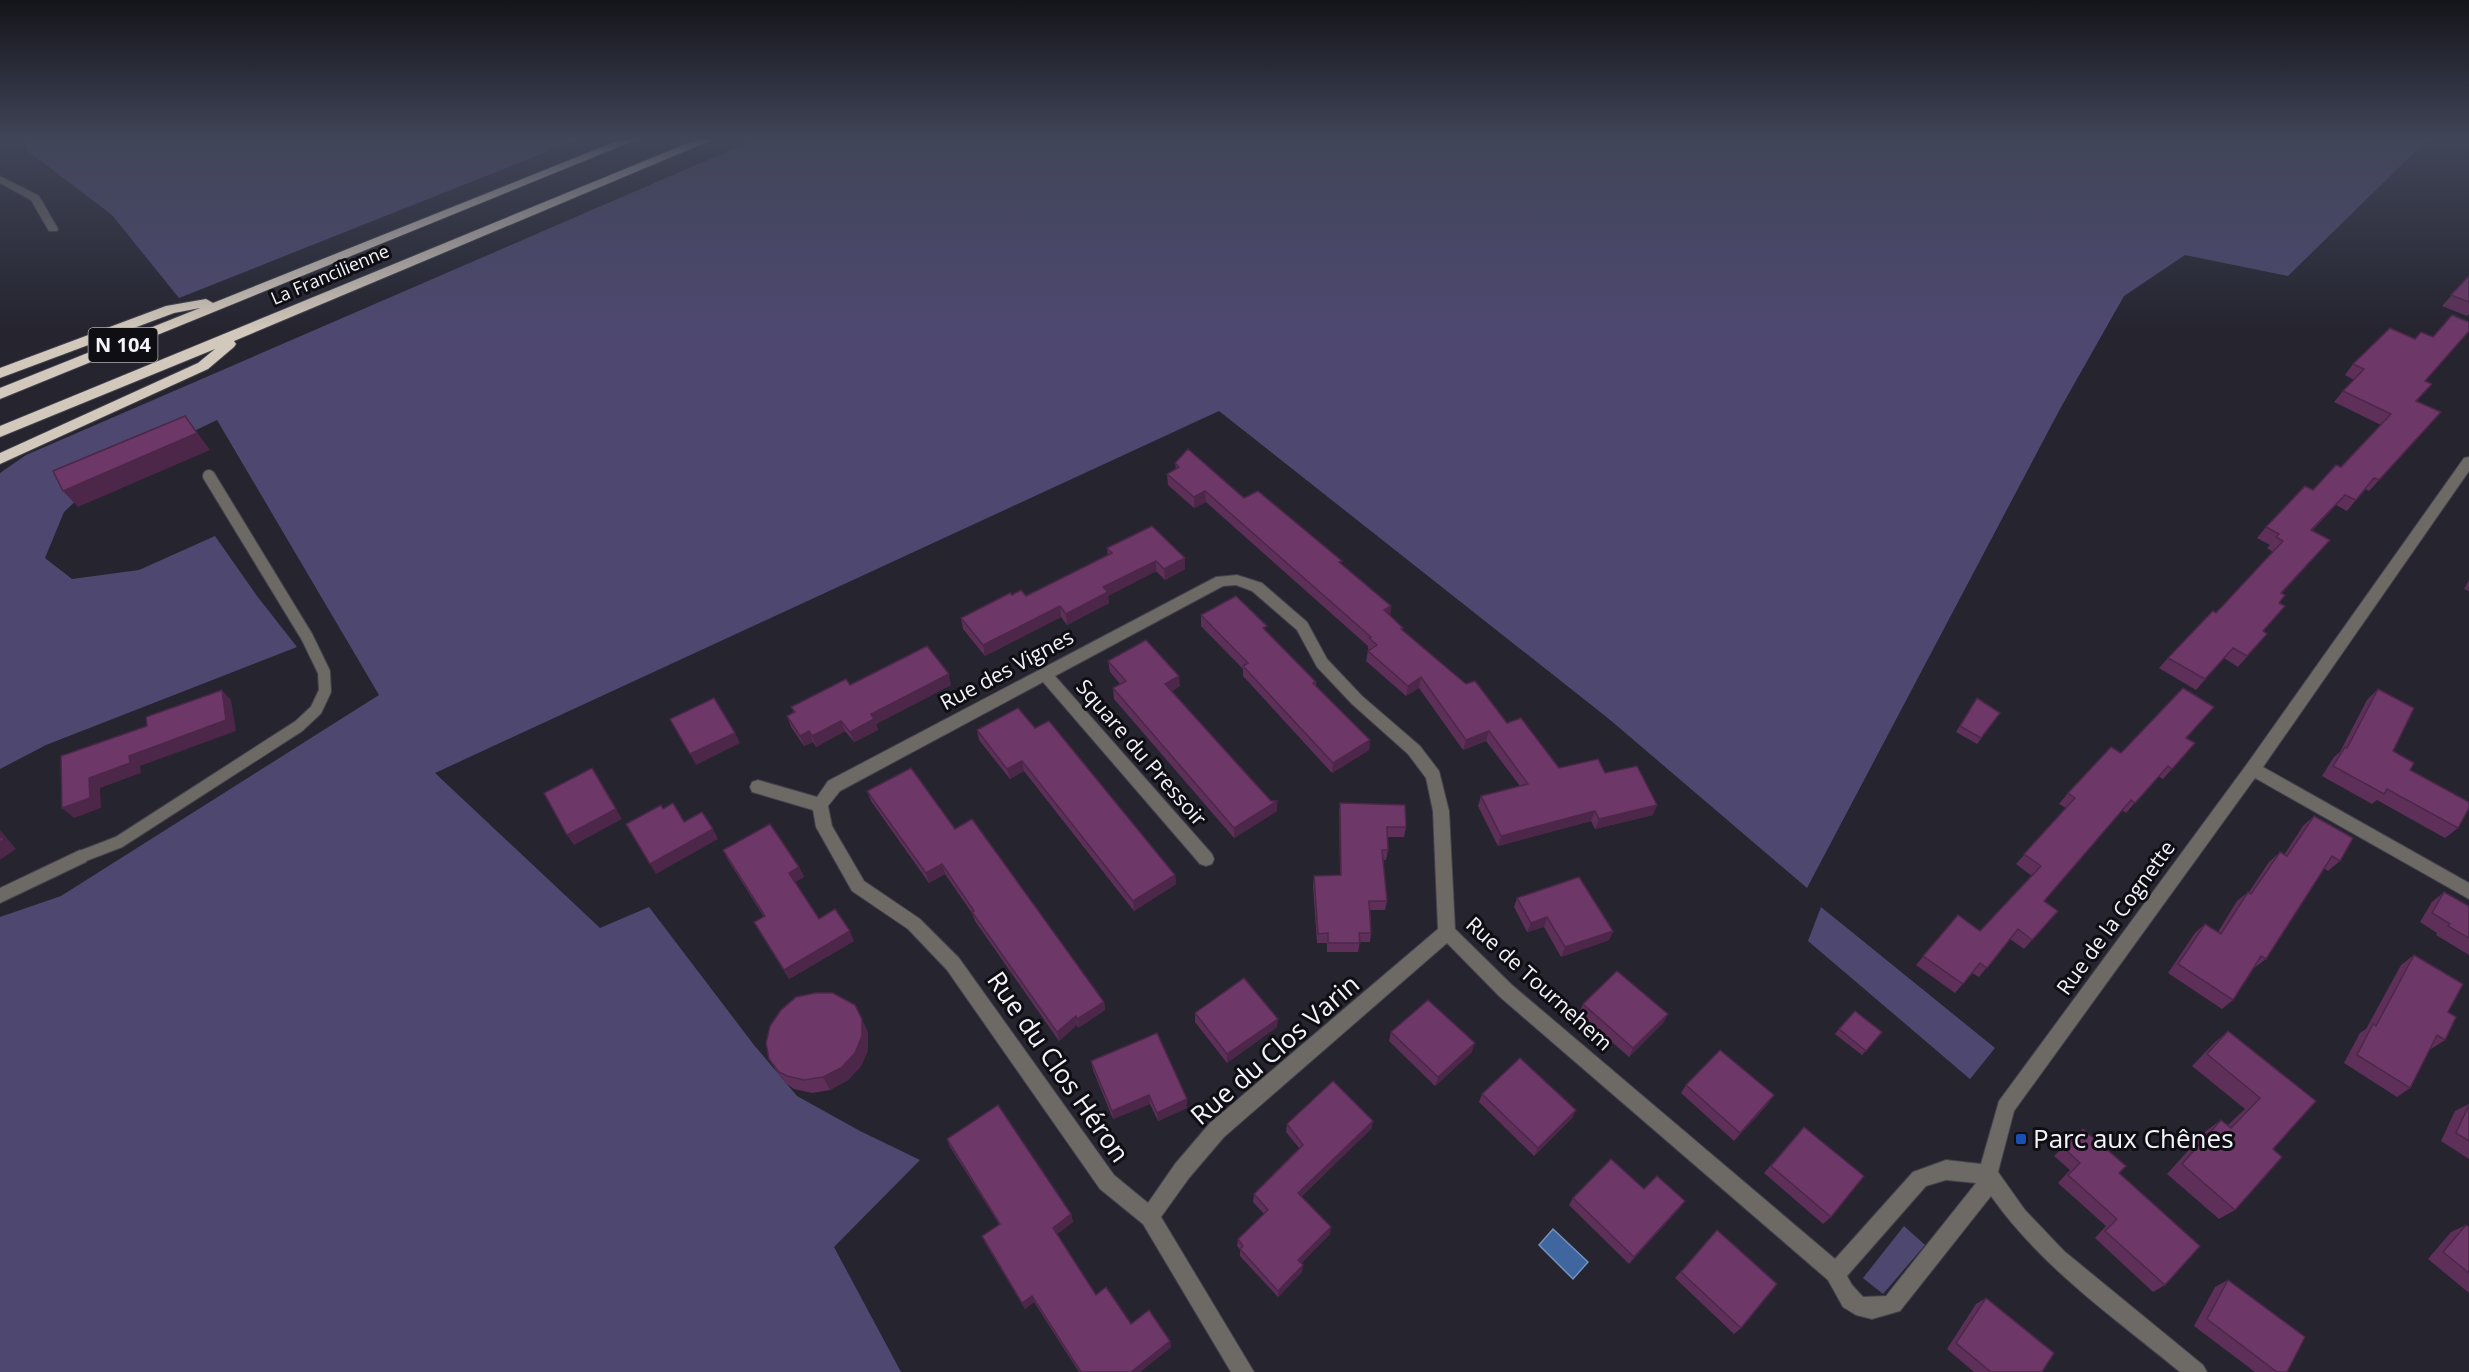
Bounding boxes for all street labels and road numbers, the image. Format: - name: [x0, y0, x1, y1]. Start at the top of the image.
- street label: La Francilienne: [267, 238, 392, 310]
- road number: N 104: [88, 328, 158, 362]
- street label: Rue des Vignes: [935, 622, 1078, 716]
- street label: Square du Pressoir: [1070, 673, 1213, 832]
- street label: Rue de la Cognette: [2050, 835, 2181, 1000]
- street label: Rue de Tournehem: [1461, 910, 1619, 1056]
- street label: Rue du Clos Héron: [979, 964, 1138, 1169]
- street label: Rue du Clos Varin: [1182, 966, 1366, 1133]

